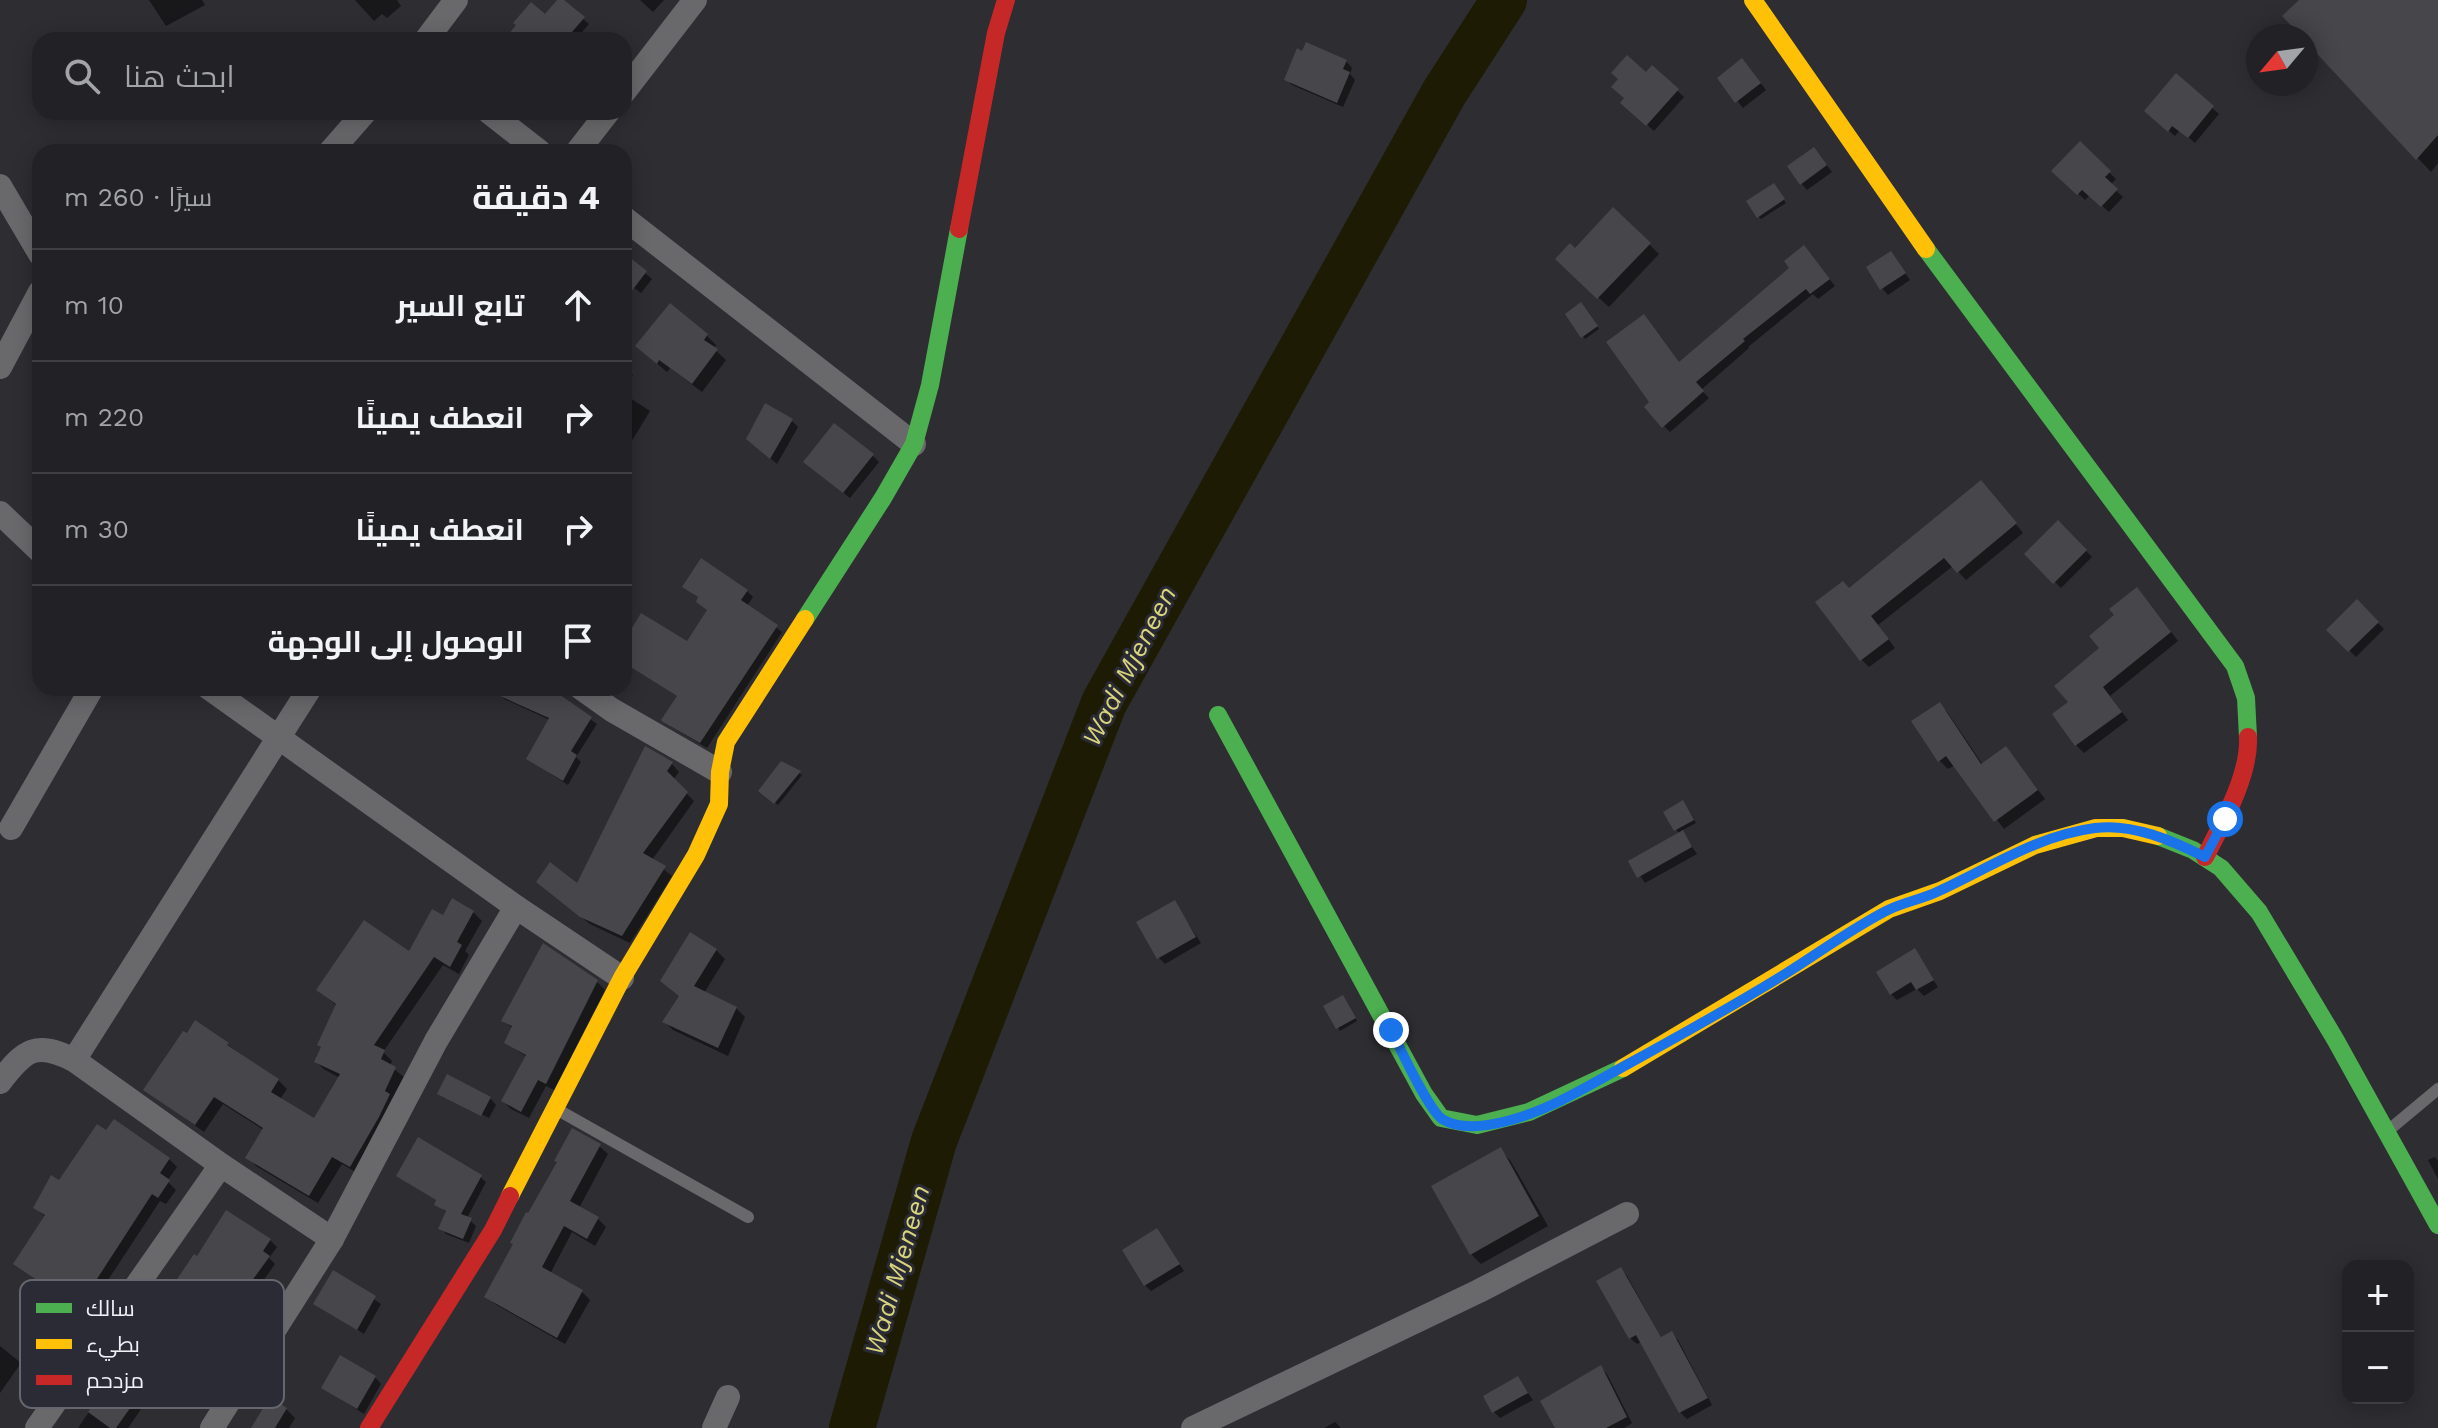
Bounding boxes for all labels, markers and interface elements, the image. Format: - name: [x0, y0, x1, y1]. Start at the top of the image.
- north arrow: [2246, 24, 2318, 96]
- search box: [32, 32, 632, 120]
- icon: search: [60, 54, 104, 98]
- text: ابحث هنا: [124, 59, 234, 94]
- text: 4 دقيقة: [472, 177, 600, 217]
- text: سيرًا · 260 m: [64, 182, 212, 212]
- icon: ahead: [556, 283, 600, 327]
- text: تابع السير: [396, 288, 524, 323]
- text: 10 m: [64, 290, 124, 320]
- icon: right: [556, 395, 600, 439]
- text: انعطف يمينًا: [355, 400, 524, 435]
- text: 220 m: [64, 402, 144, 432]
- icon: right: [556, 507, 600, 551]
- text: انعطف يمينًا: [355, 512, 524, 547]
- text: 30 m: [64, 514, 129, 544]
- water label: Wadi Mjeneen: [1076, 581, 1182, 751]
- icon: arrive: [556, 619, 600, 663]
- text: الوصول إلى الوجهة: [268, 624, 524, 659]
- route start: [2207, 801, 2243, 837]
- route end: [1373, 1012, 1409, 1048]
- water label: Wadi Mjeneen: [858, 1182, 936, 1358]
- map controls: [2342, 1260, 2414, 1404]
- button: +: [2342, 1260, 2414, 1332]
- legend: [20, 1280, 284, 1408]
- text: سالك: [86, 1296, 135, 1321]
- text: بطيء: [86, 1332, 140, 1361]
- button: −: [2342, 1332, 2414, 1404]
- text: مزدحم: [86, 1368, 144, 1396]

